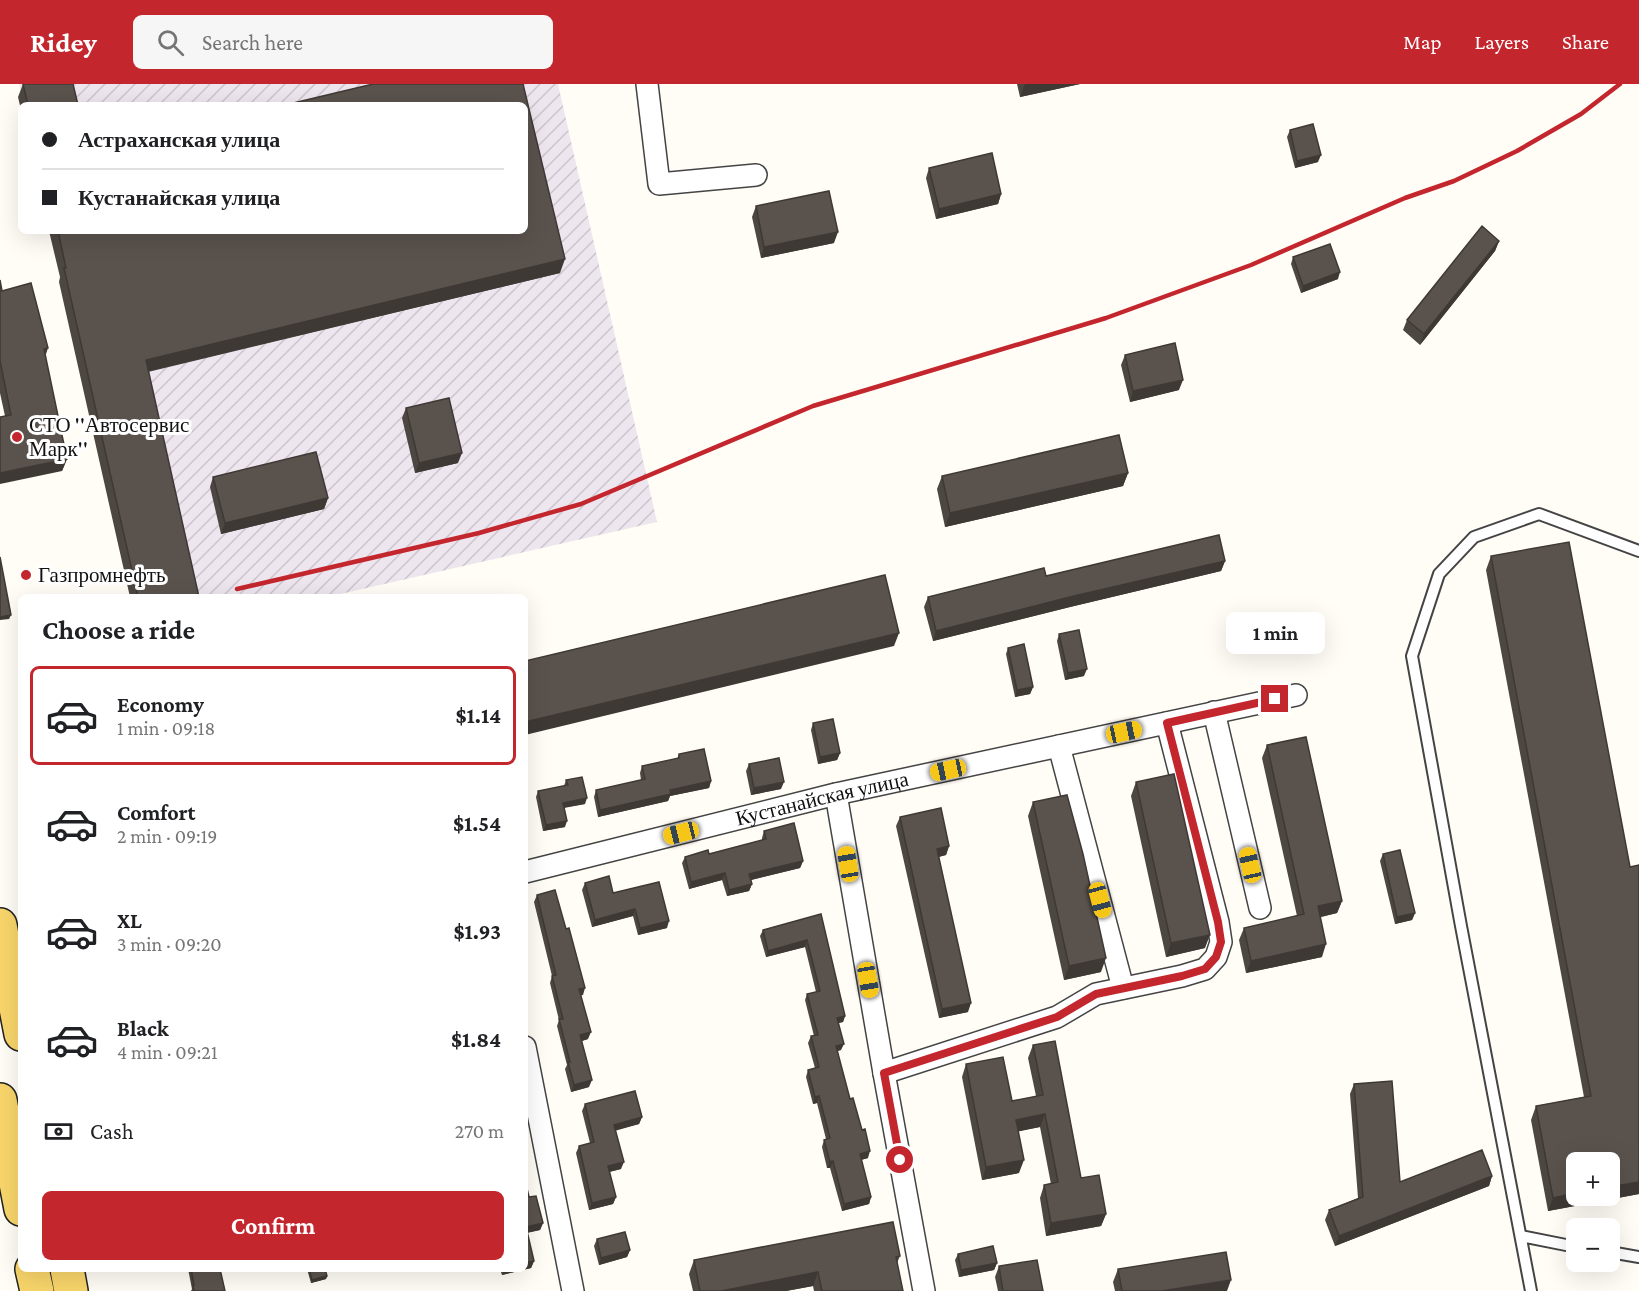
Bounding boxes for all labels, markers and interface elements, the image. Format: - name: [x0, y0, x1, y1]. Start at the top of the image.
- search box: [133, 15, 553, 69]
- icon: search: [154, 26, 187, 59]
- text: Ridey: [30, 27, 97, 58]
- text: Search here: [202, 30, 303, 55]
- text: Map: [1403, 30, 1442, 54]
- text: Layers: [1475, 30, 1529, 54]
- text: Share: [1562, 30, 1609, 54]
- text: Астраханская улица: [78, 127, 280, 152]
- text: Кустанайская улица: [78, 185, 280, 210]
- place label: СТО ''Автосервис Марк'': [29, 413, 189, 461]
- marker: СТО ''Автосервис Марк'': [10, 430, 24, 444]
- place label: Газпромнефть: [38, 563, 166, 587]
- marker: Газпромнефть: [19, 568, 33, 582]
- callout: 1 min: [1226, 612, 1324, 654]
- text: Choose a ride: [42, 615, 195, 645]
- text: 1 min: [1253, 622, 1298, 644]
- route end: [1261, 685, 1288, 712]
- icon: car: [45, 689, 99, 743]
- text: Economy: [117, 692, 204, 717]
- text: $1.14: [456, 703, 501, 728]
- text: 1 min · 09:18: [117, 717, 215, 739]
- car: [1105, 719, 1143, 745]
- car: [929, 757, 967, 783]
- street label: Кустанайская улица: [733, 767, 911, 831]
- icon: car: [45, 797, 99, 851]
- text: Comfort: [117, 800, 195, 825]
- text: $1.54: [453, 811, 501, 836]
- car: [661, 820, 701, 846]
- text: 2 min · 09:19: [117, 825, 217, 847]
- car: [836, 845, 860, 883]
- car: [1237, 845, 1263, 885]
- car: [1087, 880, 1113, 920]
- icon: car: [45, 905, 99, 959]
- text: XL: [117, 908, 142, 933]
- text: $1.93: [453, 919, 501, 944]
- text: 3 min · 09:20: [117, 933, 221, 955]
- car: [856, 961, 880, 999]
- icon: car: [45, 1013, 99, 1067]
- text: Black: [117, 1016, 169, 1041]
- text: $1.84: [451, 1027, 501, 1052]
- text: 4 min · 09:21: [117, 1041, 218, 1063]
- icon: cash: [42, 1115, 75, 1148]
- text: Cash: [90, 1119, 134, 1144]
- text: 270 m: [455, 1120, 504, 1142]
- route start: [886, 1146, 913, 1173]
- map controls: [1566, 1152, 1620, 1272]
- button: +: [1566, 1152, 1620, 1206]
- button: Confirm: [42, 1191, 504, 1260]
- button: −: [1566, 1218, 1620, 1272]

